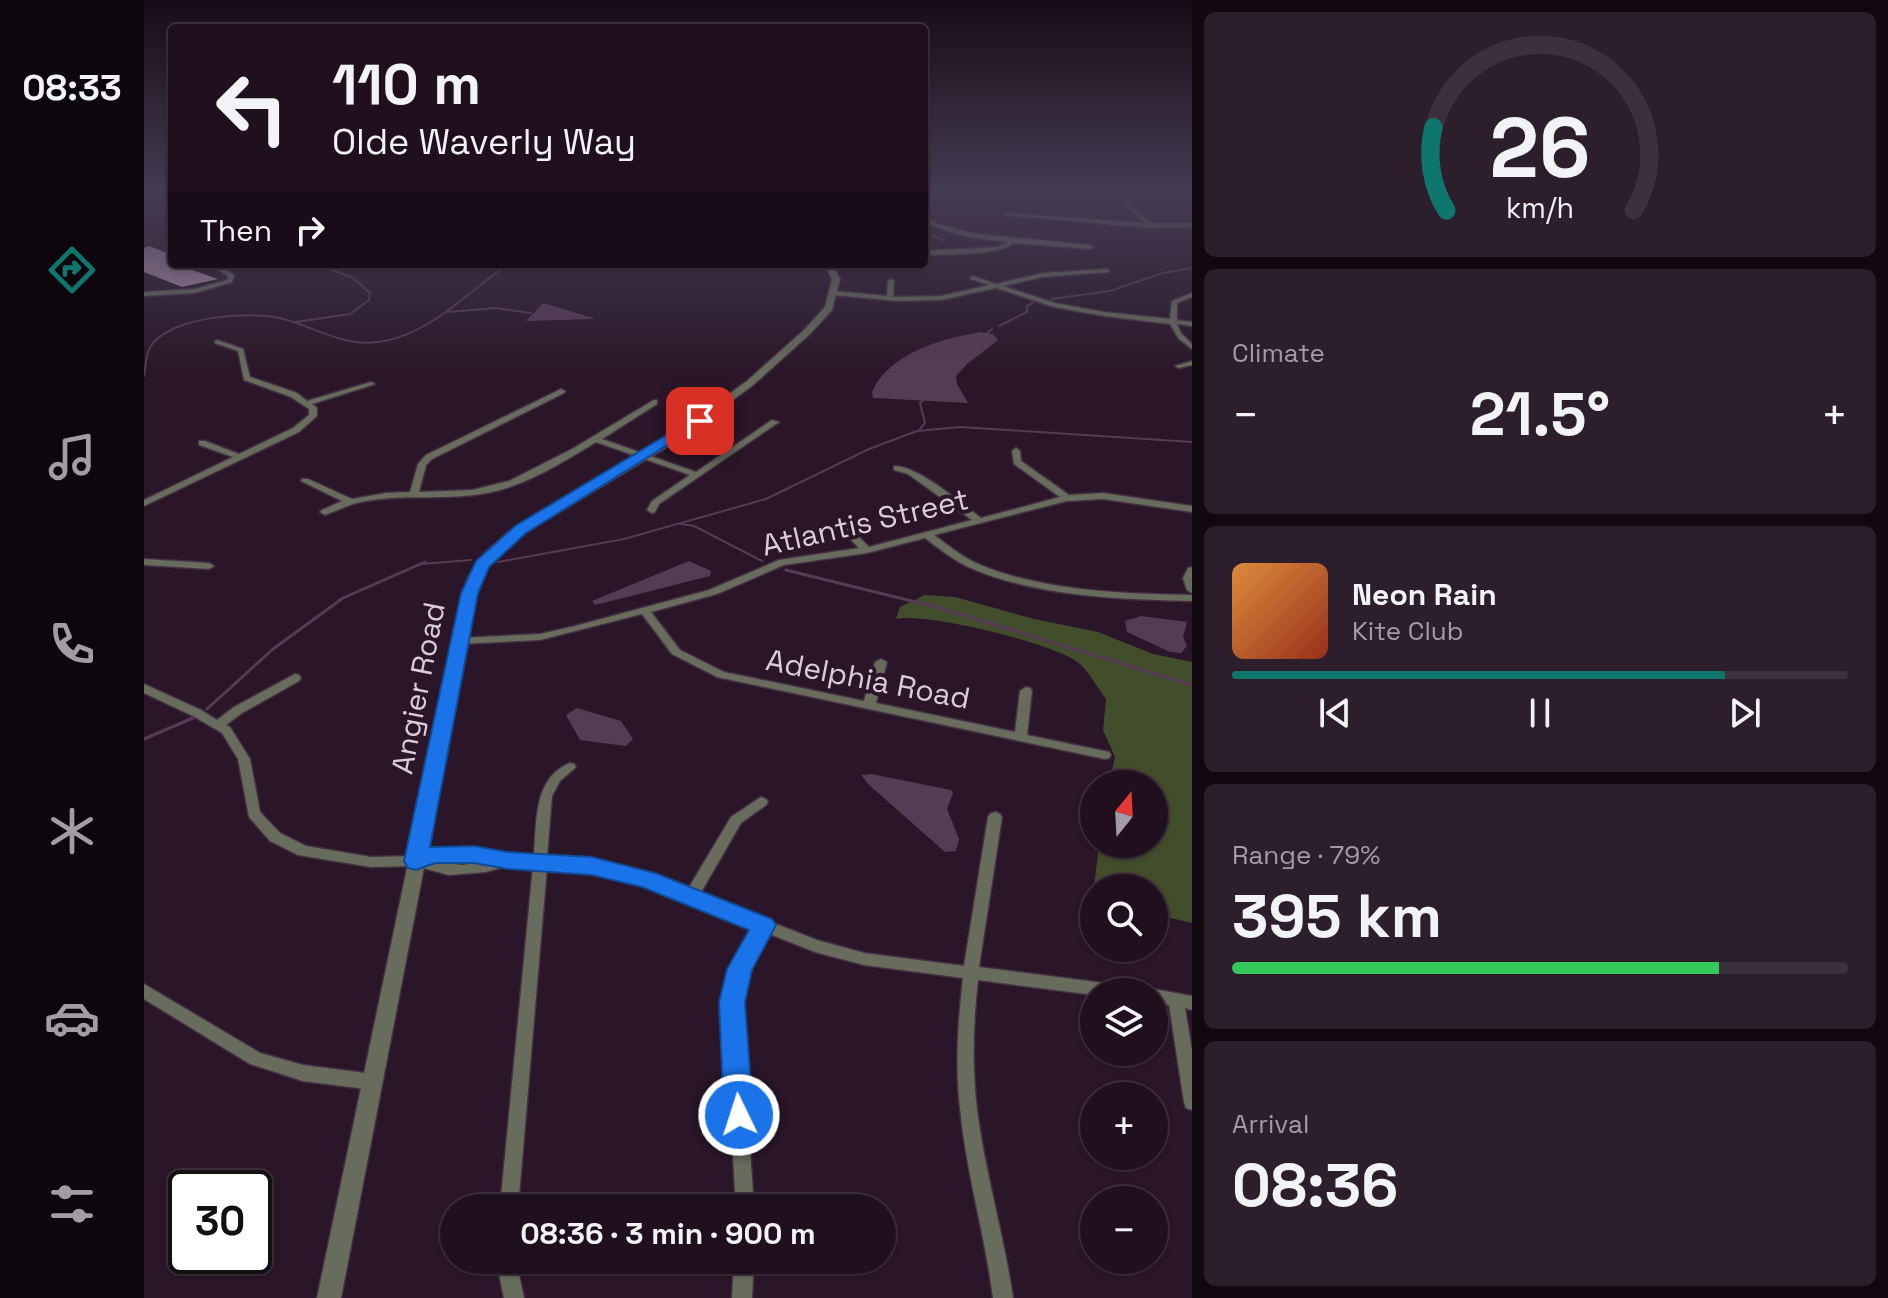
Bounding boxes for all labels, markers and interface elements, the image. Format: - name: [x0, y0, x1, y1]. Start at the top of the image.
- text: 110 m: [332, 49, 481, 120]
- icon: left: [200, 56, 304, 160]
- text: 08:33: [22, 65, 122, 111]
- text: 26: [1490, 94, 1590, 200]
- text: Olde Waverly Way: [332, 119, 636, 165]
- text: km/h: [1506, 190, 1574, 226]
- icon: right: [288, 208, 332, 252]
- text: Then: [200, 211, 272, 250]
- icon: directions: [44, 242, 100, 298]
- text: Climate: [1232, 336, 1325, 370]
- text: 21.5°: [1470, 376, 1610, 453]
- pin: [666, 387, 734, 455]
- text: −: [1232, 387, 1259, 443]
- text: +: [1821, 387, 1848, 443]
- icon: arrive: [678, 399, 722, 443]
- icon: music: [44, 429, 100, 485]
- street label: Atlantis Street: [758, 479, 972, 565]
- text: Neon Rain: [1352, 575, 1497, 614]
- street label: Angier Road: [382, 599, 454, 777]
- text: Kite Club: [1352, 614, 1464, 648]
- icon: phone: [44, 616, 100, 672]
- street label: Adelphia Road: [763, 640, 973, 718]
- icon: previous: [1313, 691, 1357, 735]
- icon: pause: [1518, 691, 1562, 735]
- icon: next: [1723, 691, 1767, 735]
- north arrow: [1080, 770, 1168, 858]
- map controls: [1080, 770, 1168, 1274]
- icon: climate: [44, 803, 100, 859]
- text: Range · 79%: [1232, 838, 1380, 872]
- button: search: [1080, 874, 1168, 962]
- text: 395 km: [1232, 878, 1442, 955]
- button: layers: [1080, 978, 1168, 1066]
- icon: car: [44, 990, 100, 1046]
- position arrow: [697, 1073, 781, 1157]
- button: +: [1080, 1082, 1168, 1170]
- text: Arrival: [1232, 1107, 1309, 1141]
- text: 08:36: [1232, 1147, 1398, 1224]
- speed limit sign: 30: [168, 1170, 272, 1274]
- icon: filters: [44, 1176, 100, 1232]
- button: −: [1080, 1186, 1168, 1274]
- text: 08:36 · 3 min · 900 m: [520, 1214, 816, 1253]

